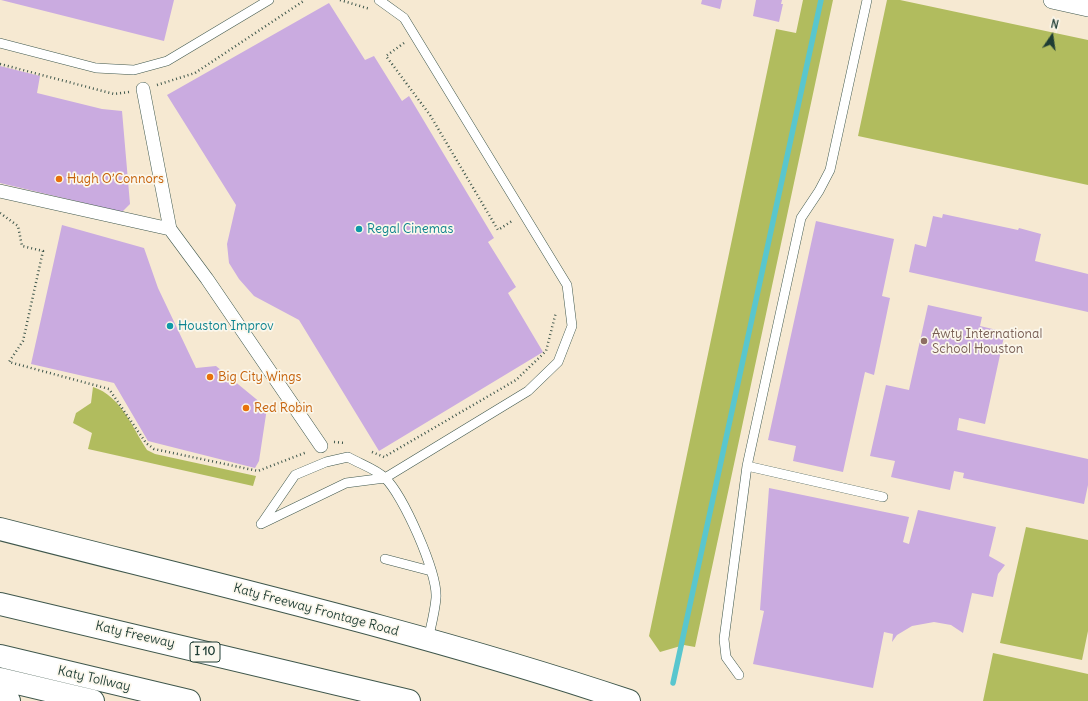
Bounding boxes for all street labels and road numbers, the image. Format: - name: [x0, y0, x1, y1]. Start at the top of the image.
- street label: Katy Freeway Frontage Road: [232, 580, 400, 640]
- street label: Katy Freeway: [94, 618, 176, 652]
- road number: I 10: [190, 642, 220, 662]
- street label: Katy Tollway: [56, 663, 132, 695]

